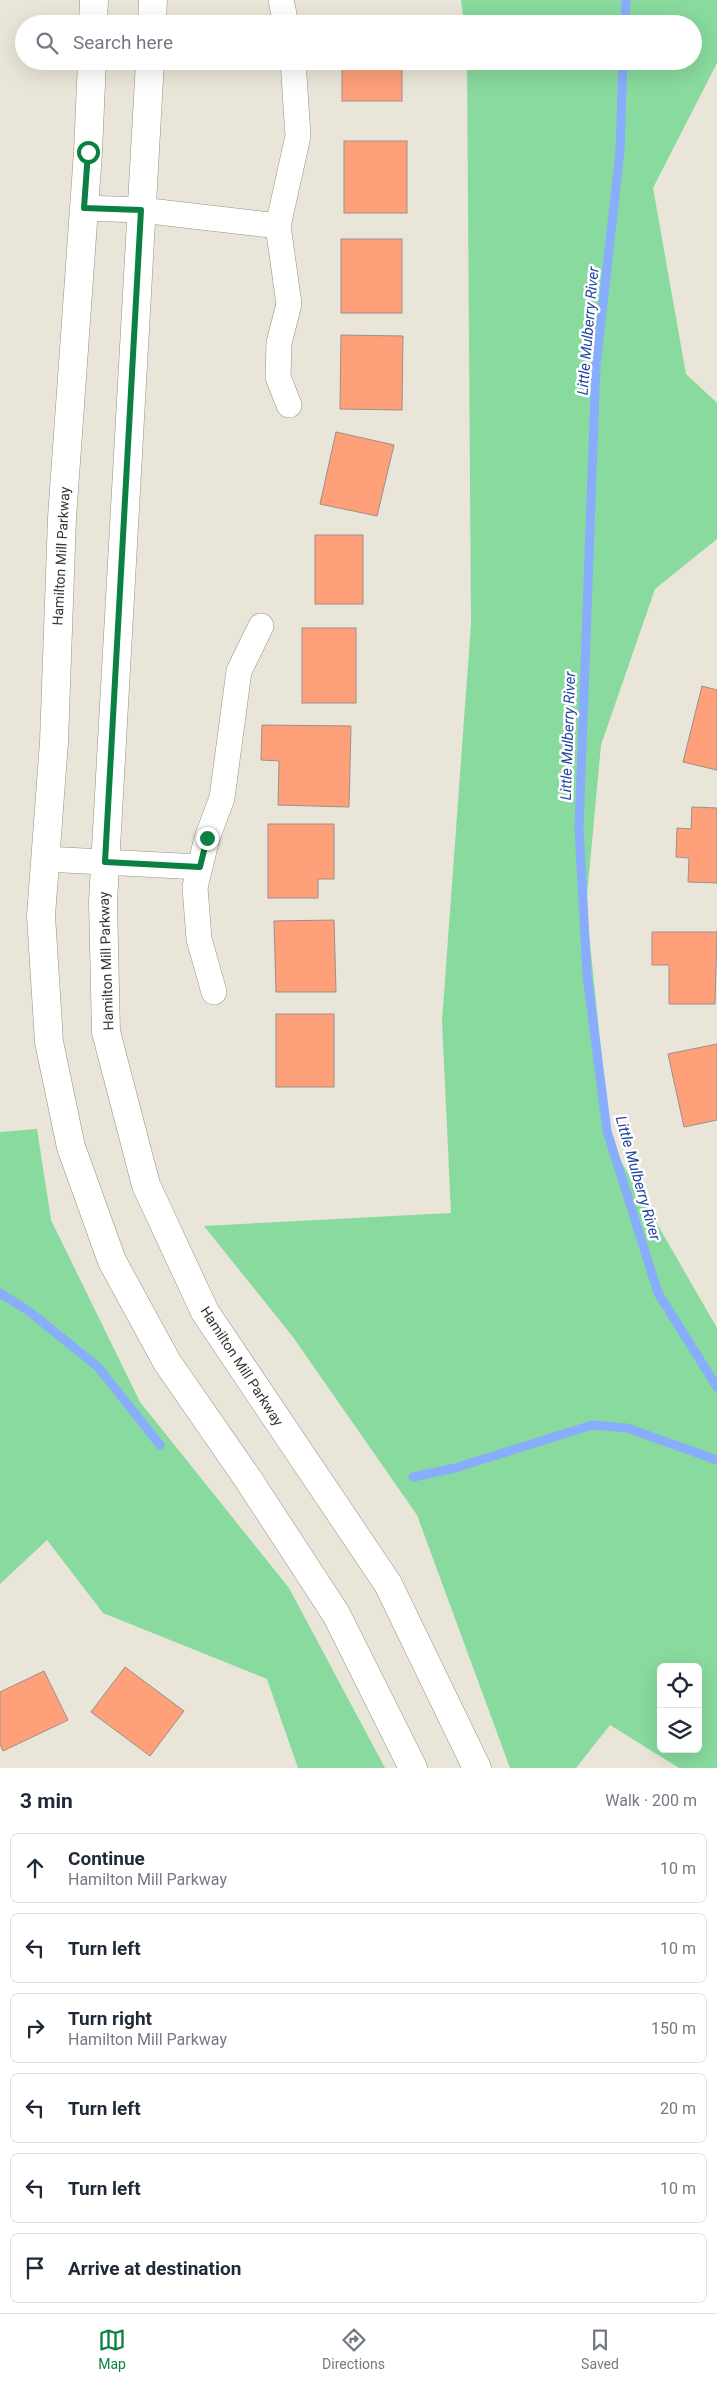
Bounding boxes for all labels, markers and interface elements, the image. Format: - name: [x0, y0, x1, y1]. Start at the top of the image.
- search box: [15, 15, 702, 70]
- icon: search: [33, 29, 61, 57]
- text: Search here: [73, 31, 173, 54]
- route start: [77, 141, 100, 164]
- water label: Little Mulberry River: [573, 265, 603, 396]
- street label: Hamilton Mill Parkway: [49, 486, 73, 626]
- water label: Little Mulberry River: [557, 670, 579, 801]
- route end: [196, 827, 219, 850]
- street label: Hamilton Mill Parkway: [96, 891, 116, 1031]
- water label: Little Mulberry River: [612, 1114, 665, 1243]
- street label: Hamilton Mill Parkway: [197, 1303, 287, 1429]
- map controls: [657, 1663, 702, 1753]
- button: locate: [657, 1663, 702, 1708]
- button: layers: [657, 1708, 702, 1753]
- text: 3 min: [20, 1789, 73, 1813]
- text: Walk · 200 m: [605, 1791, 697, 1810]
- text: Continue: [68, 1847, 145, 1870]
- icon: ahead: [21, 1854, 49, 1882]
- text: 10 m: [660, 1859, 696, 1878]
- text: Hamilton Mill Parkway: [68, 1870, 227, 1889]
- icon: left: [21, 1934, 49, 1962]
- text: Turn left: [68, 1937, 141, 1960]
- text: 10 m: [660, 1939, 696, 1958]
- text: Turn right: [68, 2007, 152, 2030]
- icon: right: [21, 2014, 49, 2042]
- text: 150 m: [651, 2019, 696, 2038]
- text: Hamilton Mill Parkway: [68, 2030, 227, 2049]
- icon: left: [21, 2094, 49, 2122]
- text: Turn left: [68, 2097, 141, 2120]
- text: 20 m: [660, 2099, 696, 2118]
- icon: left: [21, 2174, 49, 2202]
- text: Turn left: [68, 2177, 141, 2200]
- text: 10 m: [660, 2179, 696, 2198]
- icon: arrive: [21, 2254, 49, 2282]
- text: Arrive at destination: [68, 2257, 241, 2280]
- tab: Map: [98, 2326, 126, 2372]
- tab: Directions: [322, 2326, 385, 2372]
- tab: Saved: [581, 2326, 619, 2372]

